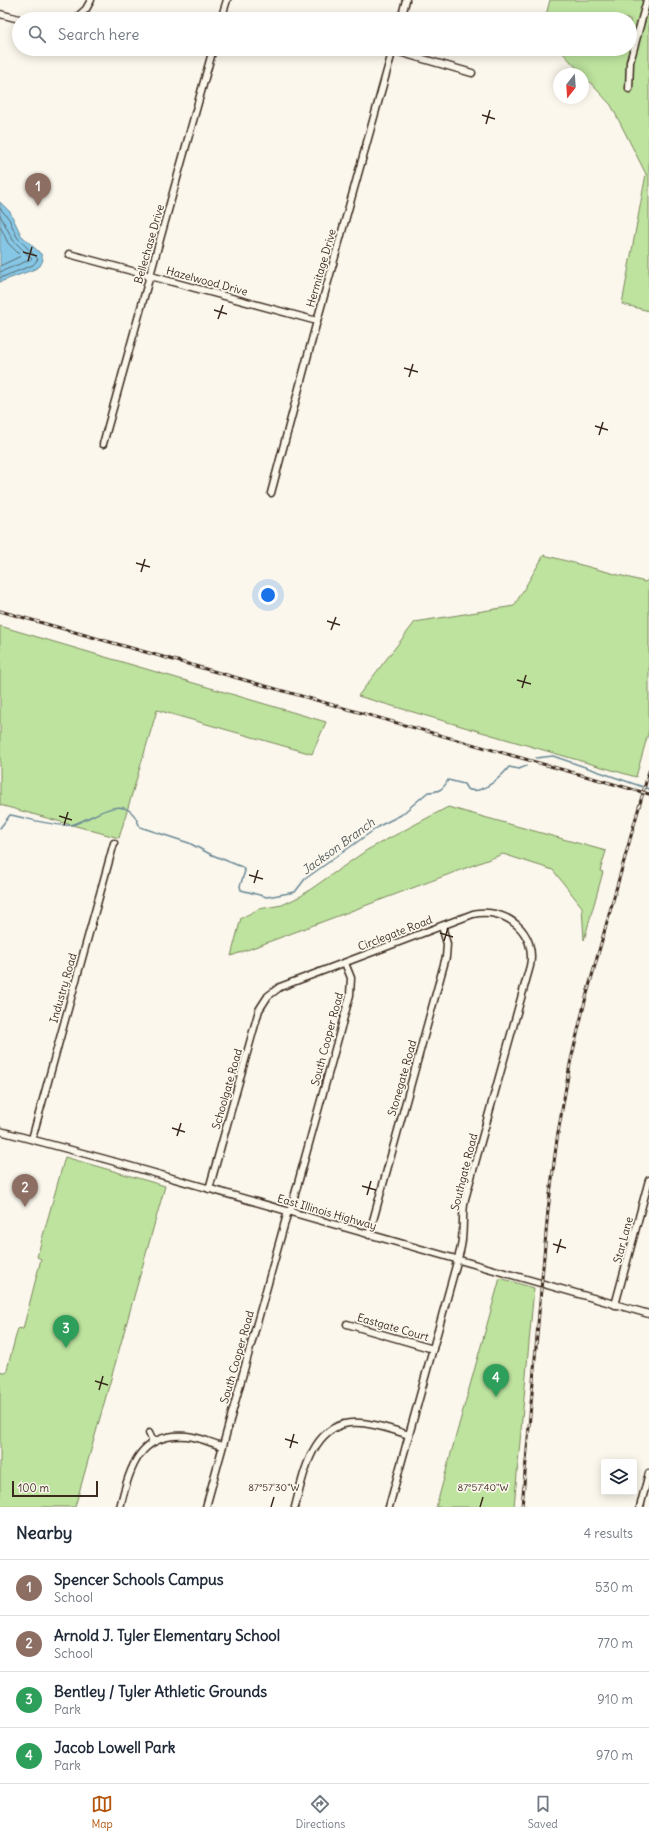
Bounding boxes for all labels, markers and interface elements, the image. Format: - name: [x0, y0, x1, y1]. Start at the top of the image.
- search box: [12, 12, 637, 56]
- icon: search: [26, 23, 48, 45]
- text: Search here: [58, 25, 139, 44]
- north arrow: [553, 68, 589, 104]
- pin: 1: [25, 173, 51, 206]
- street label: Bellechase Drive: [131, 203, 167, 285]
- street label: Hermitage Drive: [303, 227, 339, 309]
- street label: Hazelwood Drive: [165, 263, 249, 299]
- your location: [258, 585, 278, 605]
- water label: Jackson Branch: [299, 814, 378, 878]
- street label: Circlegate Road: [356, 912, 435, 954]
- street label: Industry Road: [46, 951, 80, 1024]
- street label: South Cooper Road: [308, 990, 346, 1087]
- street label: Stonegate Road: [384, 1038, 420, 1118]
- street label: Schoolgate Road: [209, 1047, 245, 1131]
- street label: Southgate Road: [448, 1131, 480, 1212]
- pin: 2: [12, 1174, 38, 1207]
- street label: East Illinois Highway: [276, 1191, 378, 1233]
- street label: Star Lane: [610, 1215, 636, 1265]
- street label: South Cooper Road: [217, 1308, 257, 1405]
- street label: Eastgate Court: [356, 1310, 431, 1344]
- pin: 3: [53, 1315, 79, 1348]
- pin: 4: [483, 1364, 509, 1397]
- map controls: [601, 1459, 637, 1495]
- button: layers: [601, 1459, 637, 1495]
- scale bar: [12, 1479, 98, 1498]
- text: 100 m: [18, 1481, 49, 1495]
- text: 87°57'30"W: [248, 1481, 300, 1494]
- text: 87°57'40"W: [457, 1481, 509, 1494]
- text: Nearby: [16, 1522, 72, 1544]
- text: 4 results: [584, 1525, 633, 1542]
- text: Spencer Schools Campus: [54, 1570, 224, 1589]
- text: 1: [26, 1579, 32, 1596]
- text: 530 m: [595, 1579, 633, 1596]
- text: School: [54, 1589, 93, 1606]
- text: Arnold J. Tyler Elementary School: [54, 1626, 280, 1645]
- text: 2: [25, 1635, 33, 1652]
- text: 770 m: [597, 1635, 633, 1652]
- text: School: [54, 1645, 93, 1662]
- text: Bentley / Tyler Athletic Grounds: [54, 1682, 267, 1701]
- text: 3: [25, 1691, 33, 1708]
- text: 910 m: [597, 1691, 633, 1708]
- text: Park: [54, 1701, 81, 1718]
- text: Jacob Lowell Park: [54, 1738, 175, 1757]
- text: 4: [25, 1747, 33, 1764]
- text: 970 m: [596, 1747, 633, 1764]
- text: Park: [54, 1757, 81, 1774]
- tab: Map: [91, 1793, 113, 1831]
- tab: Directions: [296, 1793, 345, 1831]
- tab: Saved: [528, 1793, 558, 1831]

